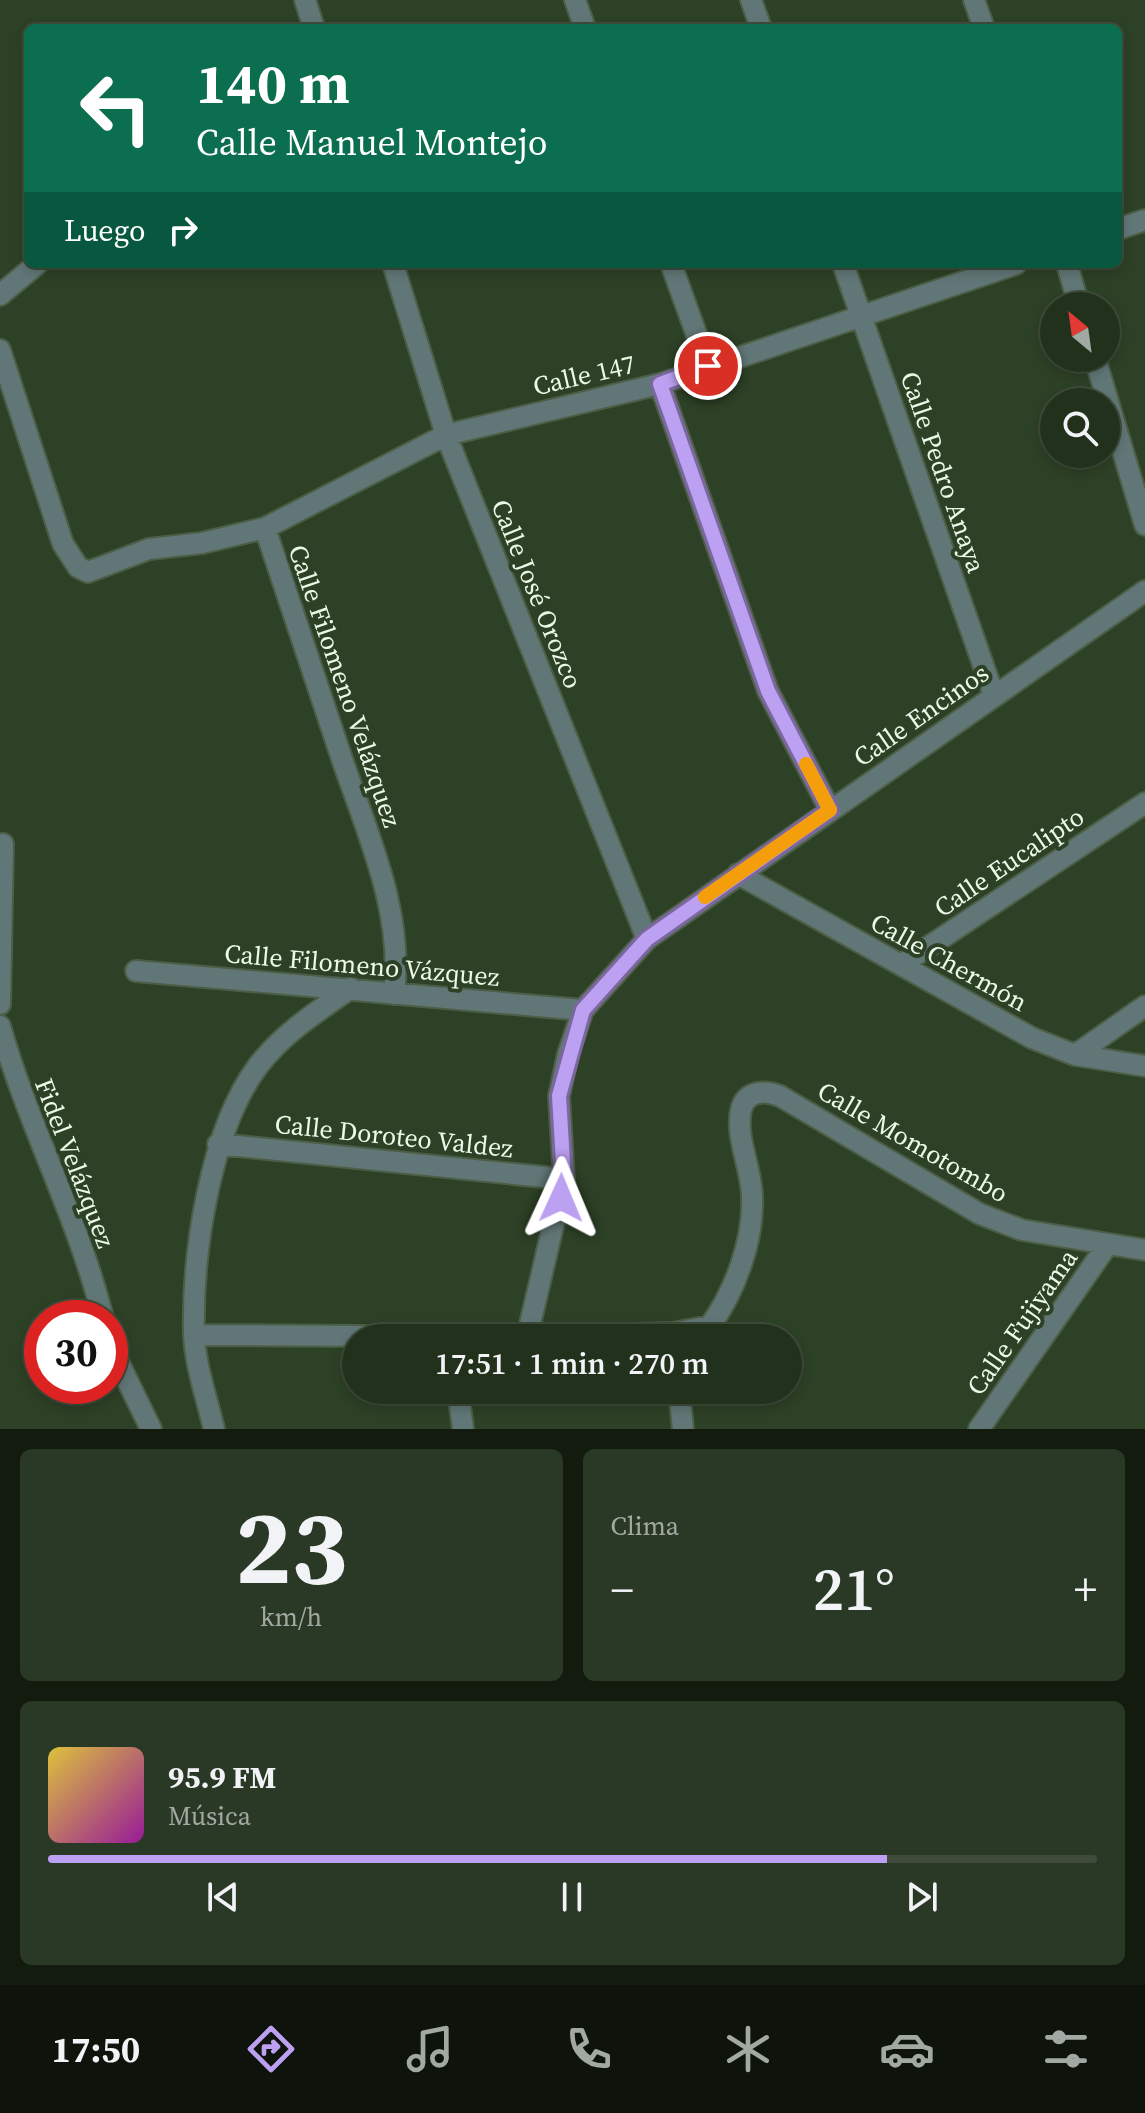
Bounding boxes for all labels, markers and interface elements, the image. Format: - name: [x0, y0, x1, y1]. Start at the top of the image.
- text: 140 m: [196, 45, 350, 122]
- icon: left: [64, 56, 168, 160]
- text: Calle Manuel Montejo: [196, 118, 547, 167]
- icon: right: [161, 208, 205, 252]
- text: Luego: [64, 210, 145, 251]
- north arrow: [1040, 292, 1120, 372]
- map controls: [1040, 292, 1120, 468]
- pin: [674, 332, 742, 400]
- icon: arrive: [686, 344, 730, 388]
- street label: Calle 147: [530, 346, 638, 404]
- street label: Calle Pedro Anaya: [892, 367, 995, 578]
- button: search: [1040, 388, 1120, 468]
- street label: Calle José Orozco: [483, 494, 591, 694]
- street label: Calle Filomeno Velázquez: [280, 540, 410, 832]
- street label: Calle Encinos: [846, 655, 996, 775]
- street label: Calle Eucalipto: [927, 799, 1091, 925]
- street label: Calle Chermón: [864, 904, 1034, 1020]
- street label: Calle Filomeno Vázquez: [223, 935, 501, 995]
- street label: Fidel Velázquez: [26, 1073, 124, 1253]
- street label: Calle Momotombo: [811, 1073, 1015, 1211]
- street label: Calle Doroteo Valdez: [273, 1106, 515, 1166]
- position arrow: [519, 1156, 603, 1240]
- street label: Calle Fujiyama: [958, 1241, 1086, 1402]
- speed limit sign: 30: [24, 1300, 128, 1404]
- text: 17:51 · 1 min · 270 m: [435, 1343, 709, 1384]
- text: 23: [235, 1475, 348, 1618]
- text: Clima: [611, 1508, 679, 1544]
- text: 21°: [813, 1548, 895, 1630]
- text: −: [611, 1559, 634, 1620]
- text: +: [1074, 1559, 1097, 1620]
- text: km/h: [260, 1599, 322, 1635]
- text: 95.9 FM: [168, 1757, 276, 1798]
- text: Música: [168, 1798, 251, 1834]
- icon: previous: [201, 1875, 245, 1919]
- icon: pause: [550, 1875, 594, 1919]
- icon: next: [900, 1875, 944, 1919]
- icon: directions: [243, 2021, 299, 2077]
- icon: music: [402, 2021, 458, 2077]
- icon: phone: [561, 2021, 617, 2077]
- icon: climate: [720, 2021, 776, 2077]
- icon: car: [879, 2021, 935, 2077]
- icon: filters: [1038, 2021, 1094, 2077]
- text: 17:50: [51, 2025, 140, 2074]

